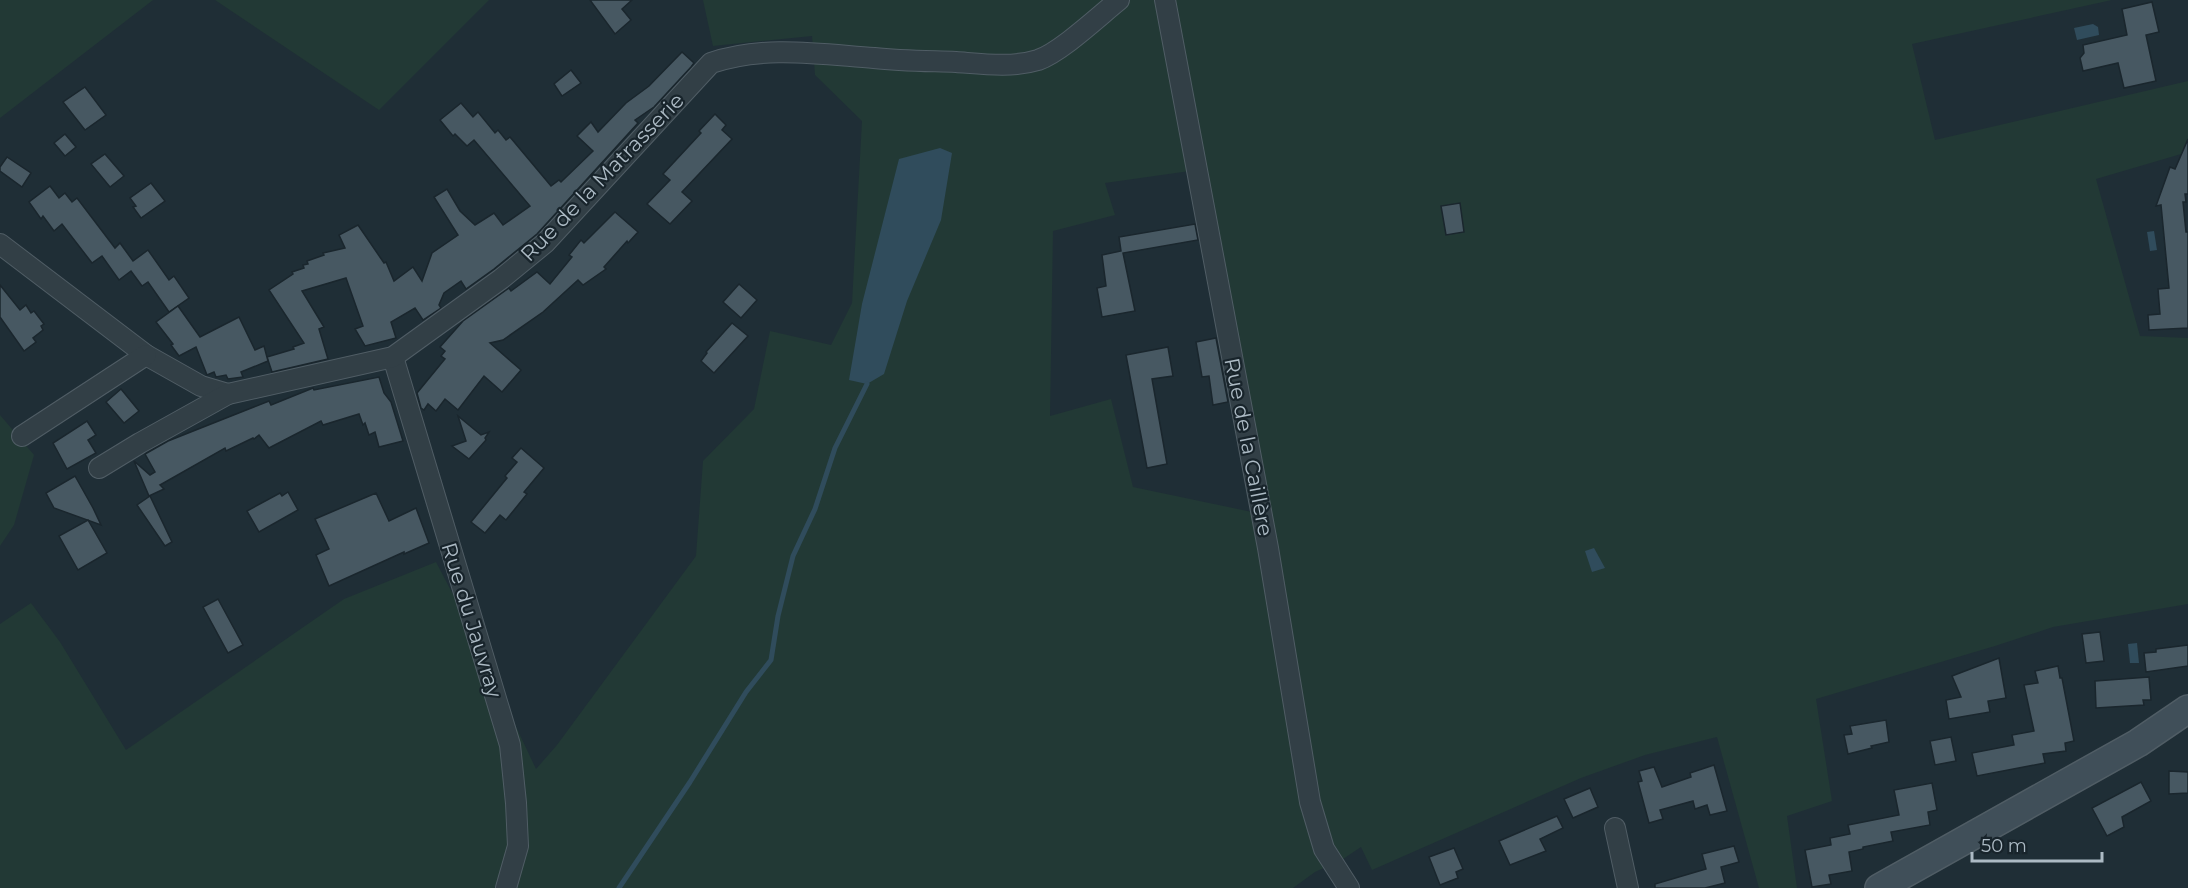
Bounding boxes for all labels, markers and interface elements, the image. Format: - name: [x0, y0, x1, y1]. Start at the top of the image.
- street label: Rue de la Matrasserie: [515, 88, 689, 266]
- street label: Rue de la Caillère: [1219, 356, 1279, 538]
- street label: Rue du Jauvray: [437, 540, 508, 701]
- scale bar: [1972, 825, 2102, 863]
- text: 50 m: [1981, 835, 2027, 857]

